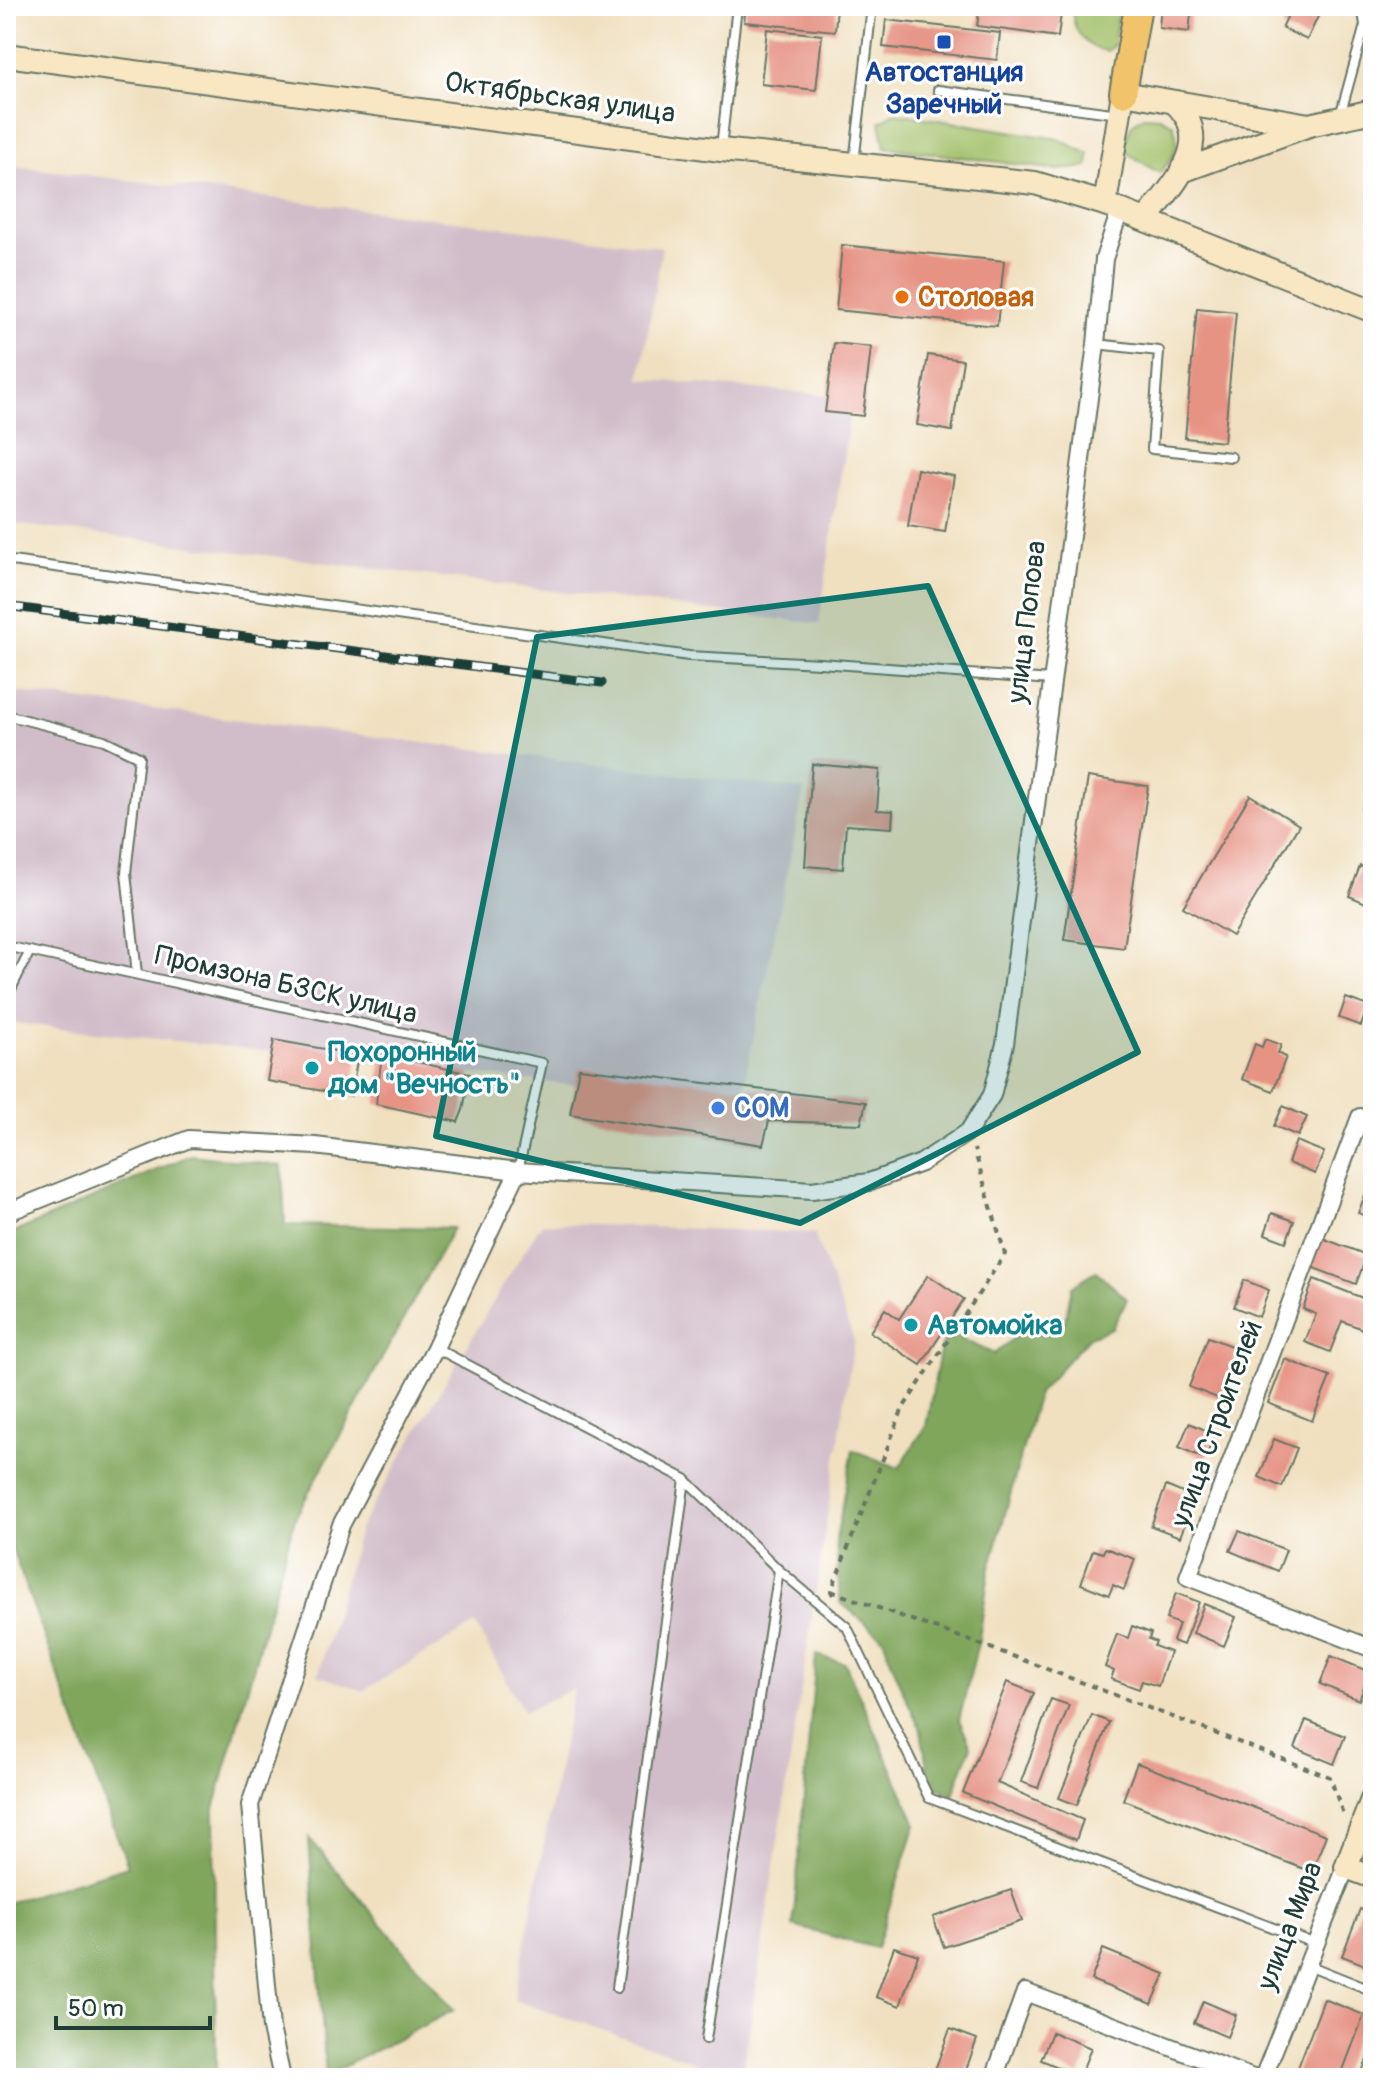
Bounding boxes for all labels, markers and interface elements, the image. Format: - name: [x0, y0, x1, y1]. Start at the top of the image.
- marker: Автостанция Заречный: [935, 33, 953, 51]
- place label: Автостанция Заречный: [865, 55, 1023, 122]
- street label: Октябрьская улица: [443, 65, 677, 131]
- place label: Столовая: [918, 280, 1034, 315]
- marker: Столовая: [893, 288, 911, 306]
- street label: улица Попова: [1000, 539, 1054, 706]
- street label: Промзона БЗСК улица: [152, 938, 420, 1032]
- place label: Похоронный дом "Вечность": [327, 1035, 520, 1102]
- marker: Похоронный дом "Вечность": [303, 1059, 321, 1077]
- place label: СОМ: [734, 1091, 789, 1126]
- marker: СОМ: [709, 1099, 727, 1117]
- place label: Автомойка: [927, 1308, 1062, 1343]
- marker: Автомойка: [902, 1316, 920, 1334]
- street label: улица Строителей: [1163, 1316, 1271, 1533]
- street label: улица Мира: [1249, 1857, 1330, 1996]
- scale bar: [56, 1980, 210, 2030]
- text: 50 m: [68, 1994, 124, 2023]

